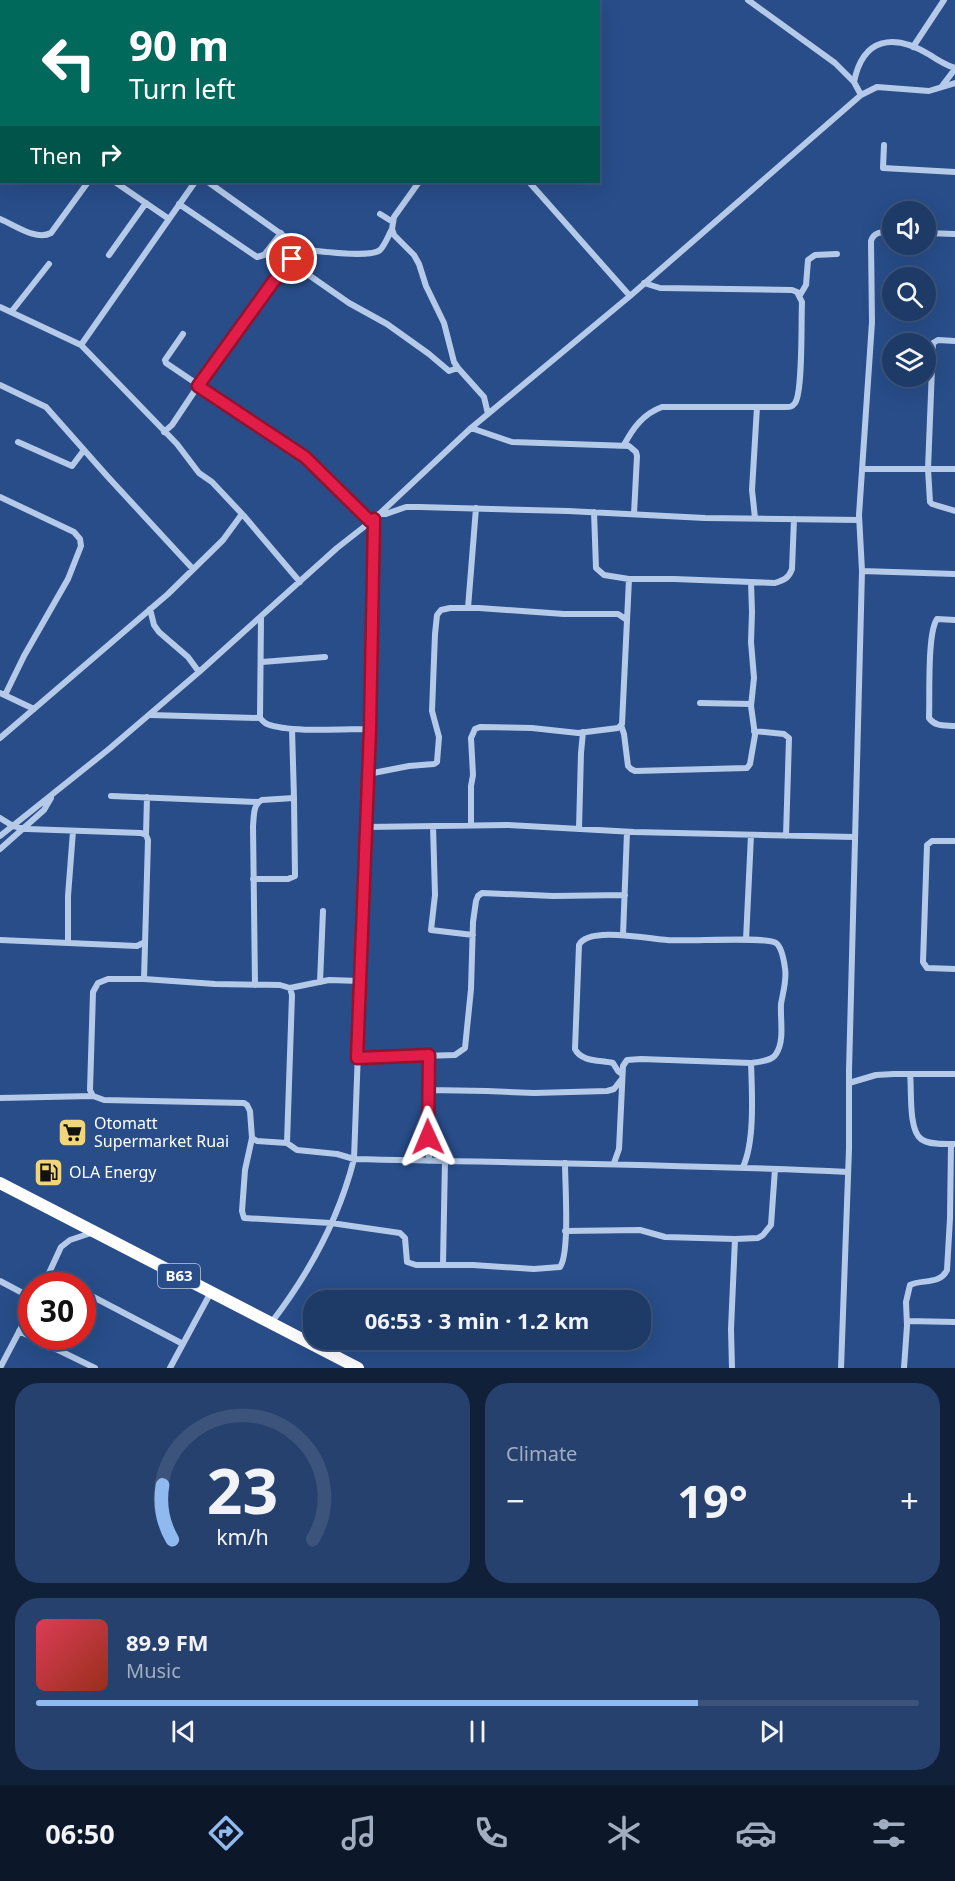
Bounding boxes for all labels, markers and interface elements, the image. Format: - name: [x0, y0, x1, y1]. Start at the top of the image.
- text: 90 m: [129, 16, 229, 73]
- icon: left: [30, 24, 108, 102]
- text: Turn left: [129, 70, 235, 107]
- icon: right: [94, 138, 127, 171]
- text: Then: [30, 140, 82, 170]
- map controls: [882, 201, 936, 387]
- button: sound: [882, 201, 936, 255]
- pin: [266, 233, 317, 284]
- icon: arrive: [275, 242, 308, 275]
- button: search: [882, 267, 936, 321]
- button: layers: [882, 333, 936, 387]
- position arrow: [396, 1105, 460, 1169]
- place label: Otomatt Supermarket Ruai: [94, 1112, 229, 1152]
- supermarket icon: Otomatt Supermarket Ruai: [57, 1116, 89, 1148]
- fuel station icon: OLA Energy: [32, 1156, 64, 1188]
- place label: OLA Energy: [69, 1161, 157, 1183]
- road number: B63: [158, 1264, 200, 1288]
- speed limit sign: 30: [18, 1272, 96, 1350]
- text: 06:53 · 3 min · 1.2 km: [365, 1305, 589, 1335]
- text: Climate: [506, 1440, 577, 1467]
- text: 23: [207, 1447, 278, 1532]
- text: 19°: [677, 1470, 748, 1531]
- text: −: [506, 1478, 525, 1523]
- text: +: [900, 1478, 919, 1523]
- text: km/h: [216, 1522, 269, 1551]
- text: 89.9 FM: [126, 1627, 208, 1657]
- text: Music: [126, 1657, 181, 1684]
- icon: previous: [167, 1715, 200, 1748]
- icon: pause: [461, 1715, 494, 1748]
- icon: next: [755, 1715, 788, 1748]
- icon: directions: [205, 1812, 247, 1854]
- icon: music: [338, 1812, 380, 1854]
- icon: phone: [470, 1812, 512, 1854]
- icon: climate: [603, 1812, 645, 1854]
- icon: car: [735, 1812, 777, 1854]
- icon: filters: [868, 1812, 910, 1854]
- text: 06:50: [45, 1815, 115, 1852]

